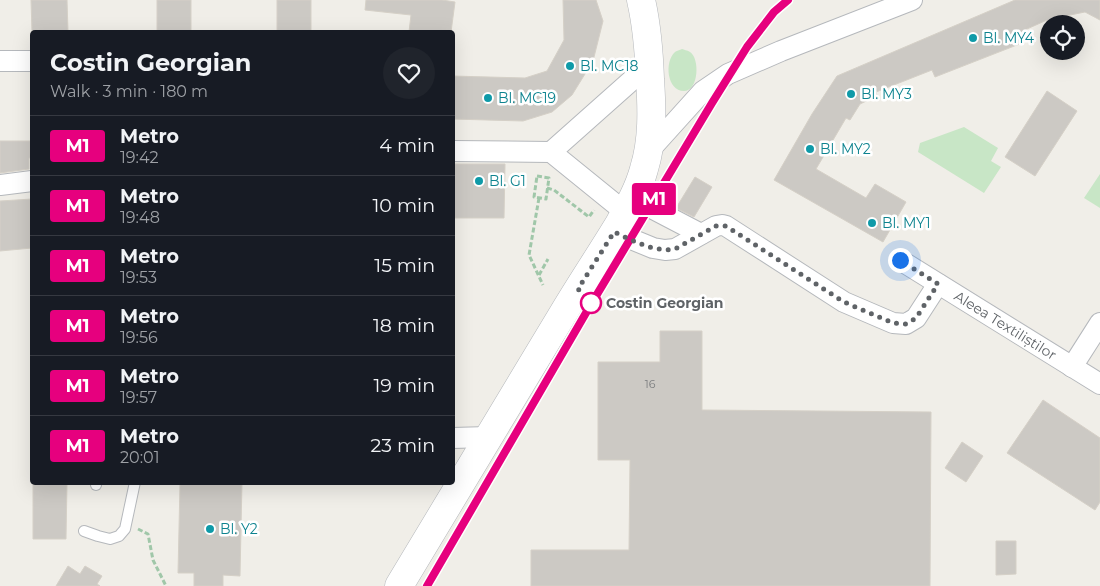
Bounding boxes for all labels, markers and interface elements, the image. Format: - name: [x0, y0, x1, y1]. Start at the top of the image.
- map controls: [1040, 15, 1085, 60]
- button: locate: [1040, 15, 1085, 60]
- place label: Bl. MY4: [983, 29, 1035, 47]
- marker: Bl. MY4: [967, 32, 979, 44]
- button: heart: [383, 47, 435, 99]
- text: Costin Georgian: [50, 48, 251, 77]
- place label: Bl. MC18: [580, 57, 638, 75]
- marker: Bl. MC18: [564, 60, 576, 72]
- text: Walk · 3 min · 180 m: [50, 82, 208, 101]
- place label: Bl. MY3: [861, 85, 912, 103]
- marker: Bl. MY3: [845, 88, 857, 100]
- place label: Bl. MC19: [498, 89, 556, 107]
- marker: Bl. MC19: [482, 92, 494, 104]
- text: Metro: [120, 125, 179, 148]
- text: 4 min: [379, 134, 435, 157]
- text: M1: [65, 135, 90, 157]
- place label: Bl. MY2: [820, 140, 871, 158]
- marker: Bl. MY2: [804, 143, 816, 155]
- text: 19:42: [120, 148, 159, 167]
- place label: Bl. G1: [489, 172, 526, 190]
- marker: Bl. G1: [473, 175, 485, 187]
- line badge: M1: [632, 183, 676, 215]
- text: Metro: [120, 185, 179, 208]
- text: M1: [642, 188, 666, 210]
- text: 10 min: [372, 194, 435, 217]
- text: M1: [65, 195, 90, 217]
- text: 19:48: [120, 208, 160, 227]
- place label: Bl. MY1: [882, 214, 931, 232]
- marker: Bl. MY1: [866, 217, 878, 229]
- text: Metro: [120, 245, 179, 268]
- your location: [888, 248, 913, 273]
- text: 15 min: [374, 254, 435, 277]
- text: M1: [65, 255, 90, 277]
- text: 19:53: [120, 268, 157, 287]
- street label: Aleea Textiliștilor: [951, 287, 1060, 364]
- marker: Costin Georgian: [580, 292, 602, 314]
- place label: Costin Georgian: [606, 294, 723, 312]
- text: Metro: [120, 305, 179, 328]
- text: 18 min: [373, 314, 435, 337]
- text: M1: [65, 315, 90, 337]
- text: 19:56: [120, 328, 158, 347]
- text: Metro: [120, 365, 179, 388]
- text: 19 min: [373, 374, 435, 397]
- text: M1: [65, 375, 90, 397]
- house number: 16: [645, 377, 656, 391]
- text: 19:57: [120, 388, 157, 407]
- text: Metro: [120, 425, 179, 448]
- text: 23 min: [370, 434, 435, 457]
- text: M1: [65, 435, 90, 457]
- text: 20:01: [120, 448, 159, 467]
- place label: Bl. Y2: [220, 520, 258, 538]
- marker: Bl. Y2: [204, 523, 216, 535]

